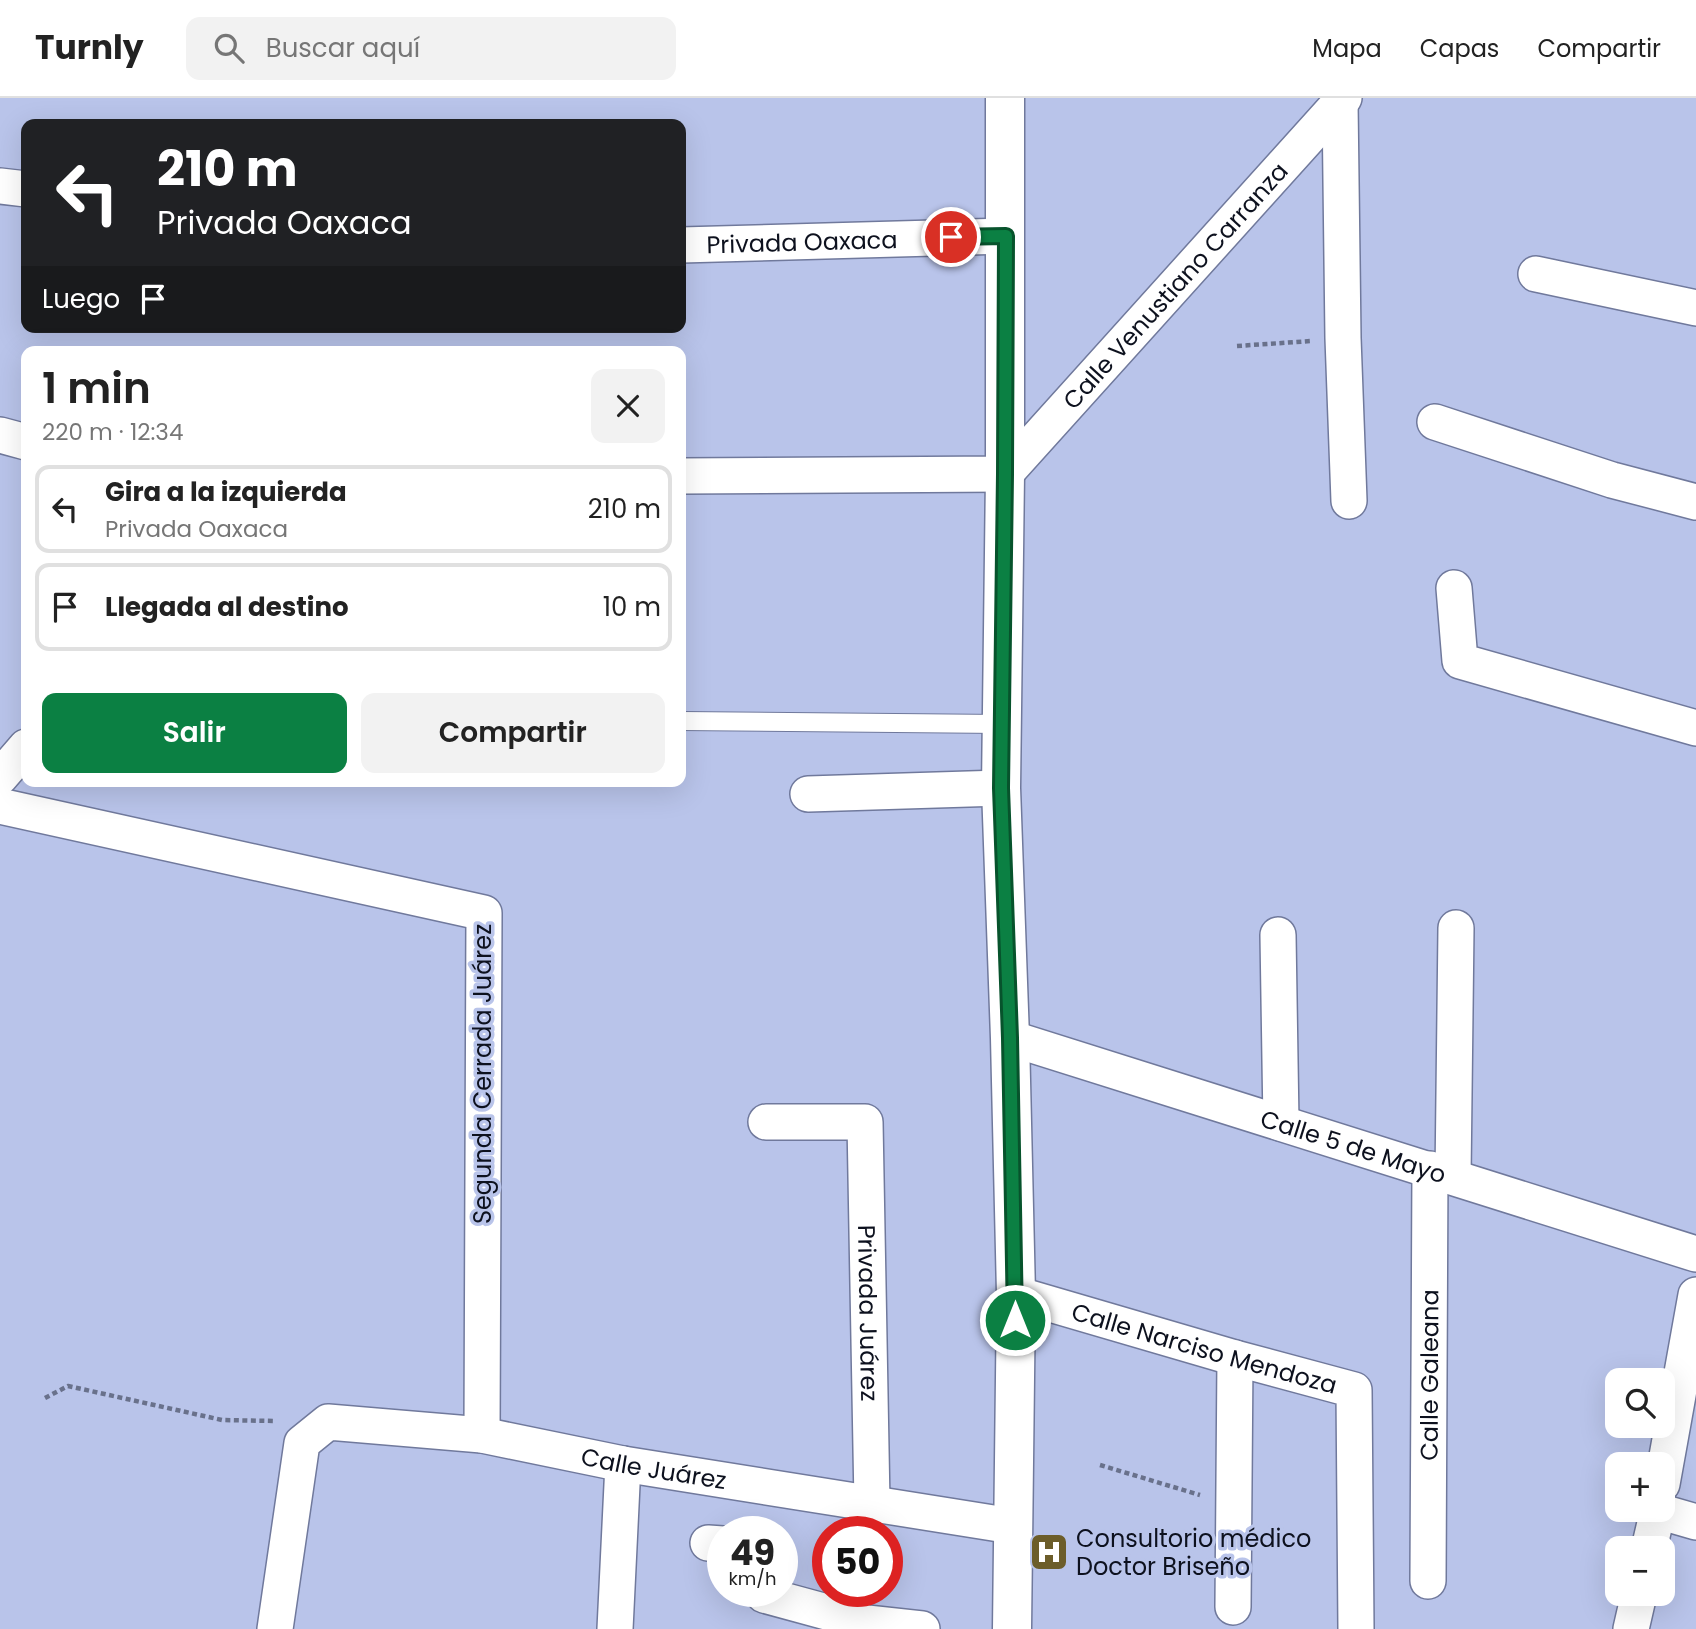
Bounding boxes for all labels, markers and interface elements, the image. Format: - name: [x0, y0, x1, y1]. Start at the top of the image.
- search box: [186, 17, 676, 80]
- text: Turnly: [35, 24, 144, 71]
- icon: search: [210, 29, 248, 67]
- text: Buscar aquí: [266, 30, 420, 66]
- text: Mapa: [1312, 32, 1382, 65]
- text: Capas: [1420, 32, 1499, 65]
- text: Compartir: [1537, 32, 1661, 65]
- text: 210 m: [157, 135, 298, 203]
- icon: left: [42, 147, 133, 238]
- street label: Calle Venustiano Carranza: [1055, 155, 1295, 416]
- text: Privada Oaxaca: [157, 200, 412, 245]
- pin: [921, 207, 981, 267]
- icon: arrive: [932, 218, 970, 256]
- street label: Privada Oaxaca: [706, 223, 898, 261]
- icon: arrive: [134, 280, 172, 318]
- text: Luego: [42, 281, 120, 317]
- text: 1 min: [42, 359, 151, 418]
- button: close: [591, 369, 665, 443]
- text: 220 m · 12:34: [42, 416, 183, 448]
- text: Gira a la izquierda: [105, 474, 347, 510]
- icon: left: [46, 490, 84, 528]
- text: 210 m: [588, 491, 661, 527]
- text: Privada Oaxaca: [105, 513, 288, 545]
- icon: arrive: [46, 588, 84, 626]
- text: Llegada al destino: [105, 589, 349, 625]
- text: 10 m: [603, 589, 661, 625]
- button: Salir: [42, 693, 347, 773]
- button: Compartir: [361, 693, 665, 773]
- street label: Segunda Cerrada Juárez: [466, 924, 499, 1224]
- street label: Calle 5 de Mayo: [1257, 1101, 1450, 1191]
- street label: Privada Juárez: [850, 1224, 887, 1401]
- position arrow: [978, 1283, 1052, 1357]
- street label: Calle Galeana: [1412, 1289, 1446, 1461]
- street label: Calle Narciso Mendoza: [1068, 1295, 1341, 1401]
- map controls: [1605, 1368, 1675, 1606]
- button: search: [1605, 1368, 1675, 1438]
- street label: Calle Juárez: [578, 1439, 729, 1497]
- button: +: [1605, 1452, 1675, 1522]
- speed limit sign: 50: [812, 1516, 903, 1607]
- place label: Consultorio médico Doctor Briseño: [1076, 1522, 1311, 1583]
- text: 49: [730, 1528, 775, 1577]
- hospital icon: Consultorio médico Doctor Briseño: [1028, 1531, 1070, 1573]
- button: −: [1605, 1536, 1675, 1606]
- text: km/h: [729, 1566, 776, 1591]

